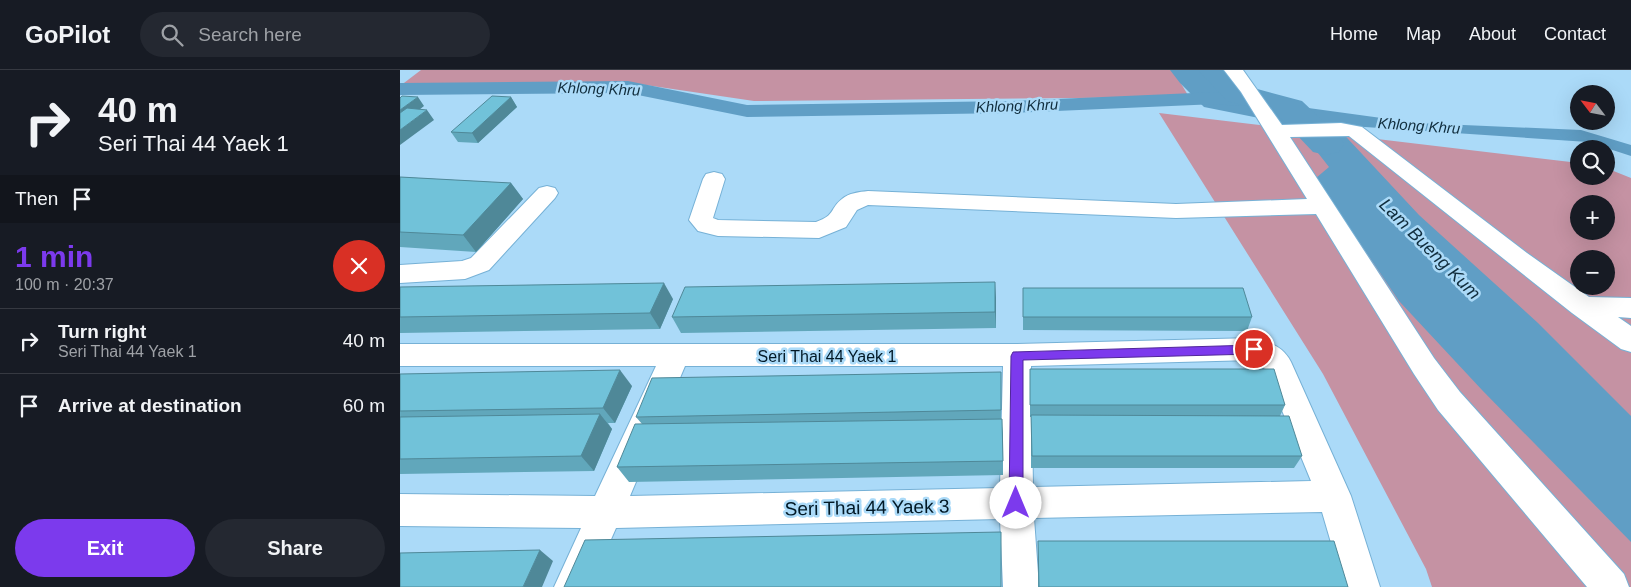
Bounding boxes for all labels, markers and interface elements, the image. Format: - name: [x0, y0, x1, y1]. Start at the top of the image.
- search box: [140, 12, 490, 57]
- text: GoPilot: [25, 21, 110, 48]
- icon: search: [158, 21, 186, 49]
- text: Search here: [198, 24, 302, 45]
- text: Home: [1330, 24, 1378, 44]
- text: Map: [1406, 24, 1441, 44]
- text: About: [1469, 24, 1516, 44]
- text: Contact: [1544, 24, 1606, 44]
- water label: Khlong Khru: [557, 79, 641, 98]
- north arrow: [1570, 85, 1615, 130]
- map controls: [1570, 85, 1615, 295]
- icon: right: [15, 90, 80, 155]
- text: 40 m: [98, 90, 178, 129]
- water label: Khlong Khru: [975, 96, 1059, 115]
- water label: Khlong Khru: [1377, 114, 1461, 137]
- text: Seri Thai 44 Yaek 1: [98, 131, 289, 156]
- button: search: [1570, 140, 1615, 185]
- icon: arrive: [68, 185, 96, 213]
- text: Then: [15, 188, 58, 209]
- water label: Lam Bueng Kum: [1376, 195, 1484, 303]
- button: +: [1570, 195, 1615, 240]
- text: 1 min: [15, 240, 93, 273]
- button: close: [333, 240, 385, 292]
- button: −: [1570, 250, 1615, 295]
- text: 100 m · 20:37: [15, 276, 114, 293]
- text: Turn right: [58, 321, 146, 342]
- icon: right: [15, 327, 43, 355]
- pin: [1233, 328, 1275, 370]
- text: 40 m: [343, 330, 385, 351]
- icon: arrive: [1240, 335, 1268, 363]
- text: Seri Thai 44 Yaek 1: [58, 343, 197, 360]
- street label: Seri Thai 44 Yaek 1: [758, 348, 896, 365]
- icon: arrive: [15, 392, 43, 420]
- text: Arrive at destination: [58, 395, 242, 416]
- text: 60 m: [343, 395, 385, 416]
- position arrow: [989, 476, 1041, 528]
- street label: Seri Thai 44 Yaek 3: [784, 496, 950, 519]
- button: Exit: [15, 519, 195, 577]
- button: Share: [205, 519, 385, 577]

